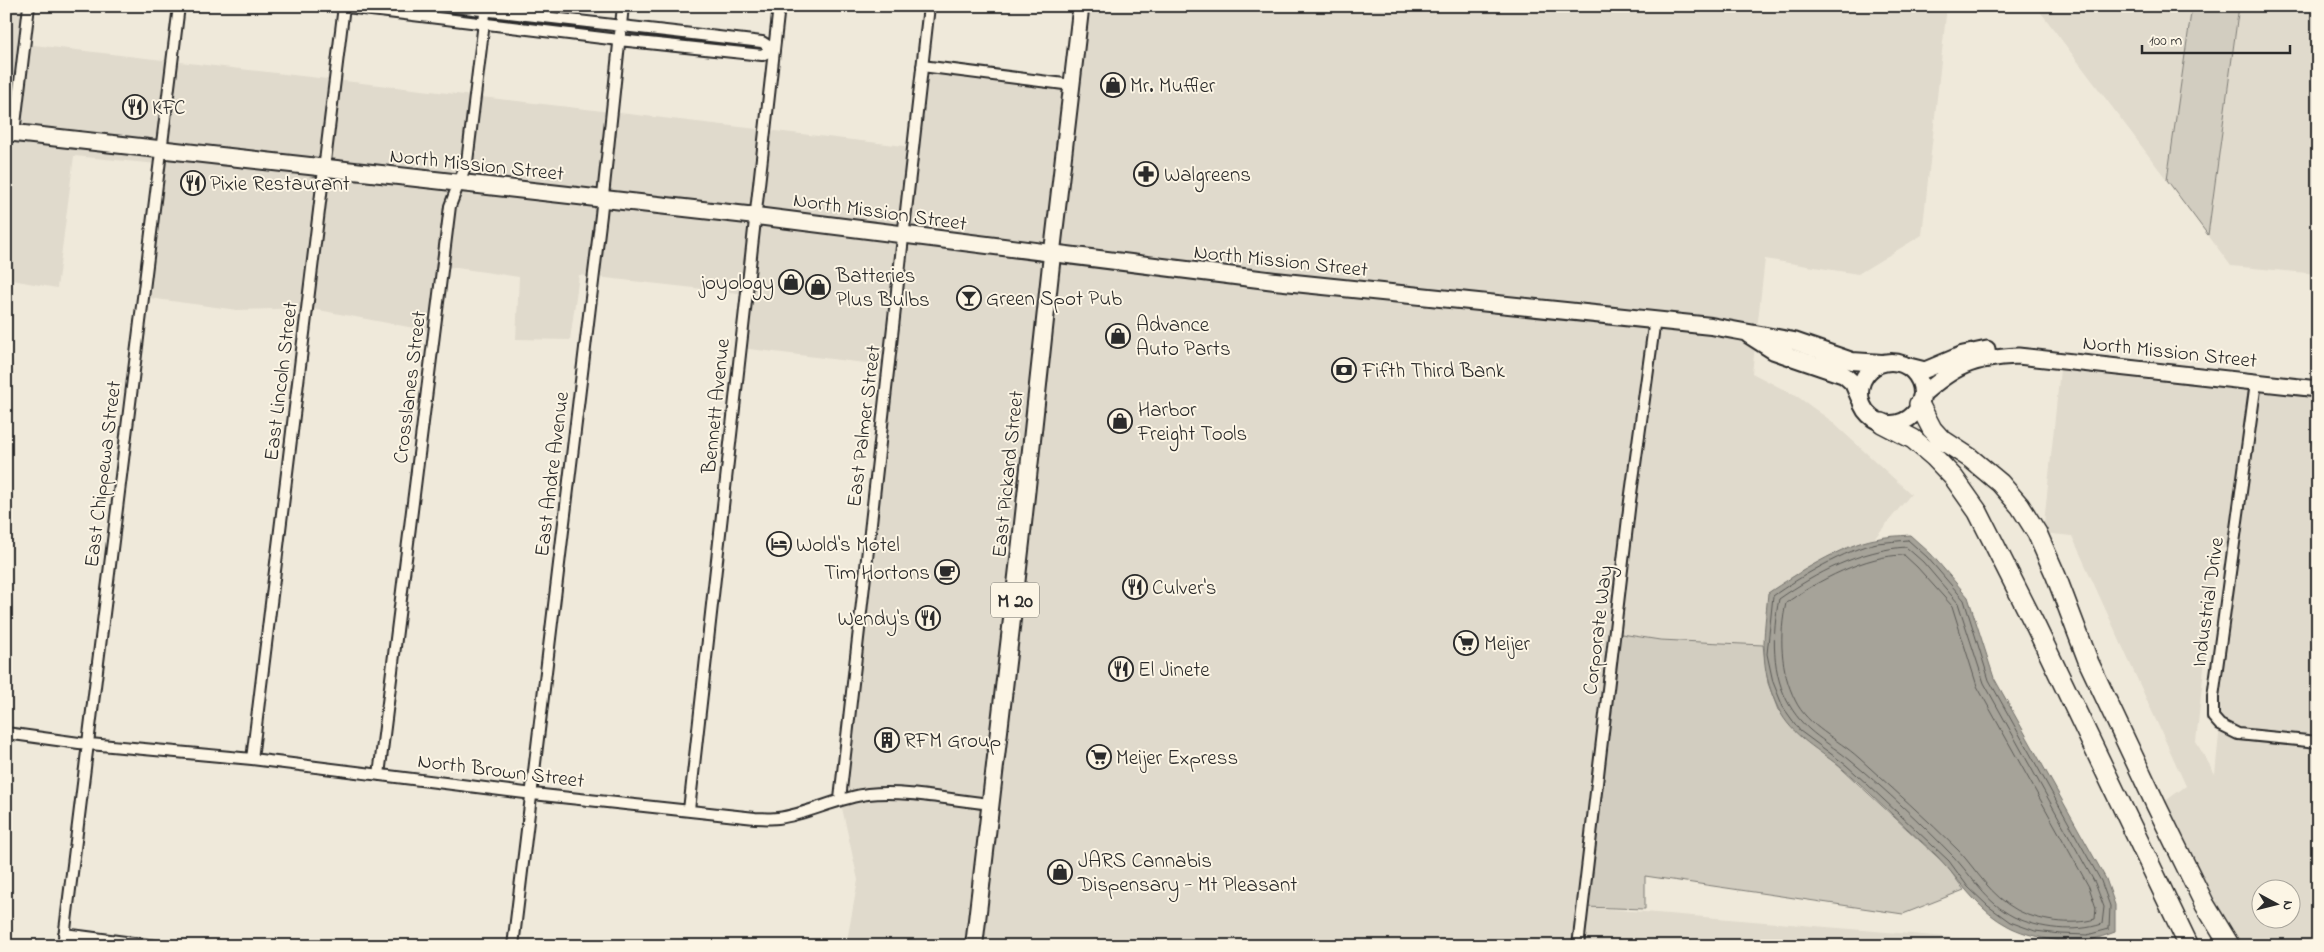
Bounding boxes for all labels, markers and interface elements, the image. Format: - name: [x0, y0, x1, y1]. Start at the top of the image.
- scale bar: [2142, 22, 2289, 54]
- text: 100 m: [2149, 30, 2182, 52]
- shop icon: Mr. Muffler: [1100, 72, 1126, 98]
- place label: Mr. Muffler: [1130, 72, 1216, 102]
- restaurant icon: KFC: [122, 94, 148, 120]
- place label: KFC: [152, 94, 186, 124]
- street label: North Mission Street: [388, 142, 565, 190]
- pharmacy icon: Walgreens: [1133, 161, 1159, 187]
- place label: Walgreens: [1164, 161, 1251, 193]
- restaurant icon: Pixie Restaurant: [180, 170, 206, 196]
- place label: Pixie Restaurant: [210, 170, 350, 200]
- street label: North Mission Street: [791, 186, 968, 240]
- street label: North Mission Street: [1192, 238, 1369, 286]
- place label: Batteries Plus Bulbs: [835, 262, 930, 316]
- place label: joyology: [698, 269, 774, 301]
- shop icon: joyology: [778, 269, 804, 295]
- shop icon: Batteries Plus Bulbs: [805, 274, 831, 300]
- bar icon: Green Spot Pub: [956, 285, 982, 311]
- place label: Green Spot Pub: [986, 285, 1122, 315]
- street label: East Lincoln Street: [257, 300, 307, 463]
- street label: Crosslanes Street: [387, 309, 435, 465]
- place label: Advance Auto Parts: [1136, 311, 1231, 365]
- shop icon: Advance Auto Parts: [1105, 323, 1131, 349]
- street label: North Mission Street: [2081, 329, 2258, 377]
- street label: Bennett Avenue: [695, 337, 739, 476]
- street label: East Palmer Street: [840, 343, 890, 509]
- bank icon: Fifth Third Bank: [1331, 357, 1357, 383]
- place label: Fifth Third Bank: [1361, 357, 1506, 387]
- street label: East Chippewa Street: [78, 379, 130, 569]
- street label: East Andre Avenue: [528, 389, 578, 559]
- street label: East Pickard Street: [985, 389, 1033, 559]
- place label: Harbor Freight Tools: [1137, 396, 1247, 452]
- shop icon: Harbor Freight Tools: [1107, 408, 1133, 434]
- hotel icon: Wold's Motel: [766, 531, 792, 557]
- place label: Wold's Motel: [796, 531, 900, 561]
- street label: Industrial Drive: [2185, 535, 2233, 669]
- place label: Tim Hortons: [824, 559, 930, 589]
- cafe icon: Tim Hortons: [934, 559, 960, 585]
- street label: Corporate Way: [1576, 564, 1624, 697]
- restaurant icon: Culver's: [1122, 574, 1148, 600]
- place label: Culver's: [1152, 574, 1217, 604]
- road number: M 20: [991, 582, 1039, 618]
- place label: Wendy's: [838, 605, 910, 637]
- restaurant icon: Wendy's: [915, 605, 941, 631]
- supermarket icon: Meijer: [1453, 630, 1479, 656]
- place label: Meijer: [1484, 630, 1531, 660]
- restaurant icon: El Jinete: [1108, 656, 1134, 682]
- place label: El Jinete: [1138, 656, 1210, 686]
- building icon: RFM Group: [874, 727, 900, 753]
- place label: RFM Group: [904, 727, 1001, 757]
- supermarket icon: Meijer Express: [1086, 744, 1112, 770]
- place label: Meijer Express: [1116, 744, 1238, 774]
- street label: North Brown Street: [416, 747, 586, 797]
- place label: JARS Cannabis Dispensary - Mt Pleasant: [1077, 847, 1297, 903]
- shop icon: JARS Cannabis Dispensary - Mt Pleasant: [1047, 859, 1073, 885]
- north arrow: [2252, 880, 2302, 930]
- text: N: [2276, 899, 2298, 911]

